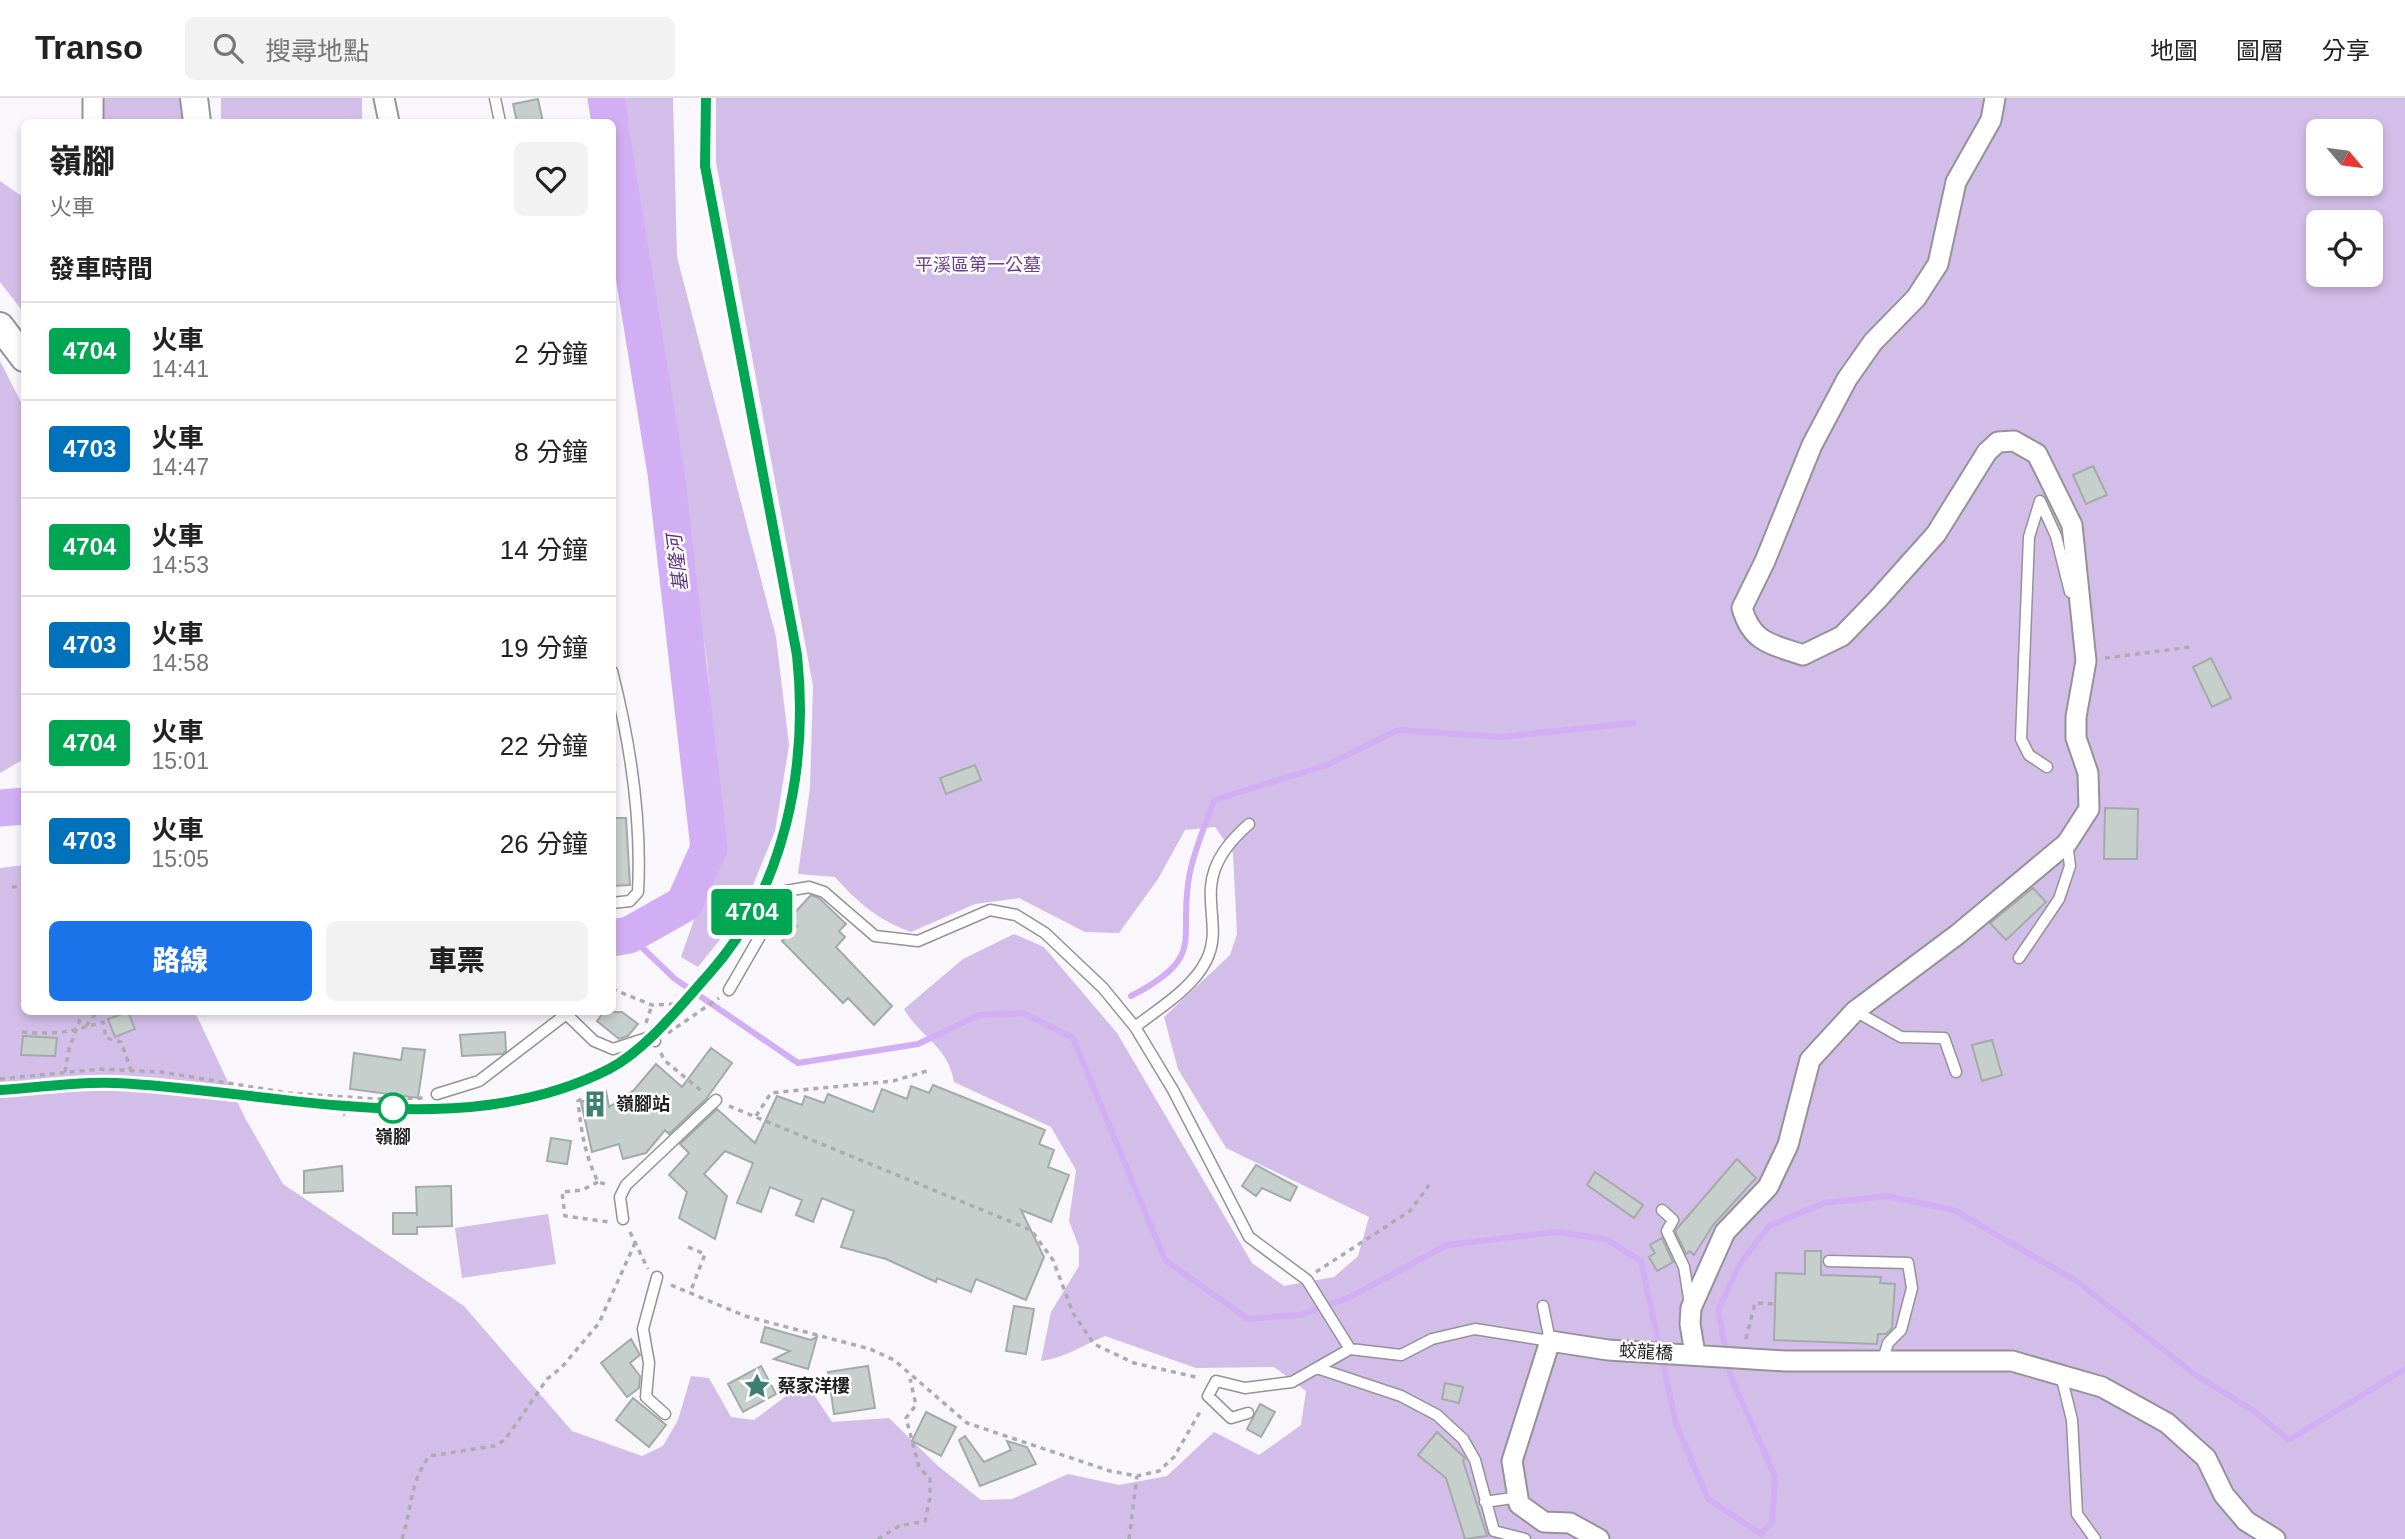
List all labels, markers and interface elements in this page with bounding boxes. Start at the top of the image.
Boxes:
search box [185,17,675,80]
text: Transo [35,29,143,66]
icon: search [209,29,247,67]
text: 搜尋地點 [265,36,369,66]
text: 地圖 [2150,37,2198,64]
text: 圖層 [2236,37,2284,64]
text: 分享 [2322,37,2370,64]
north arrow [2306,119,2384,196]
map controls [2306,119,2383,287]
button: heart [514,142,588,216]
text: 嶺腳 [49,143,115,180]
text: 火車 [49,194,95,220]
button: locate [2306,210,2383,287]
text: 發車時間 [49,254,153,284]
park label: 平溪區第一公墓 [915,255,1041,275]
text: 火車 [151,325,203,355]
text: 4704 [63,337,116,364]
text: 2 分鐘 [514,339,588,369]
text: 14:41 [151,356,209,382]
text: 火車 [151,423,203,453]
text: 4703 [63,435,116,462]
text: 8 分鐘 [514,437,588,467]
text: 14:47 [151,454,209,480]
text: 火車 [151,521,203,551]
water label: 基隆河 [663,529,691,593]
text: 4704 [63,533,116,560]
text: 14 分鐘 [500,535,588,565]
text: 14:53 [151,552,209,578]
text: 火車 [151,619,203,649]
text: 4703 [63,631,116,658]
text: 19 分鐘 [500,633,588,663]
text: 14:58 [151,650,209,676]
text: 火車 [151,717,203,747]
text: 4704 [63,729,116,756]
text: 22 分鐘 [500,731,588,761]
text: 15:01 [151,748,209,774]
text: 火車 [151,815,203,845]
text: 4703 [63,827,116,854]
text: 26 分鐘 [500,829,588,859]
text: 15:05 [151,846,209,872]
line badge: 4704 [703,889,801,935]
text: 4704 [725,898,779,925]
button: 路線 [49,921,312,1001]
button: 車票 [326,921,588,1001]
building icon: 嶺腳站 [580,1089,610,1119]
marker: 嶺腳 [378,1093,408,1123]
place label: 嶺腳站 [616,1094,670,1114]
place label: 嶺腳 [375,1127,411,1147]
street label: 蛟龍橋 [1619,1341,1673,1363]
place icon: 蔡家洋樓 [742,1371,772,1401]
place label: 蔡家洋樓 [778,1376,850,1396]

